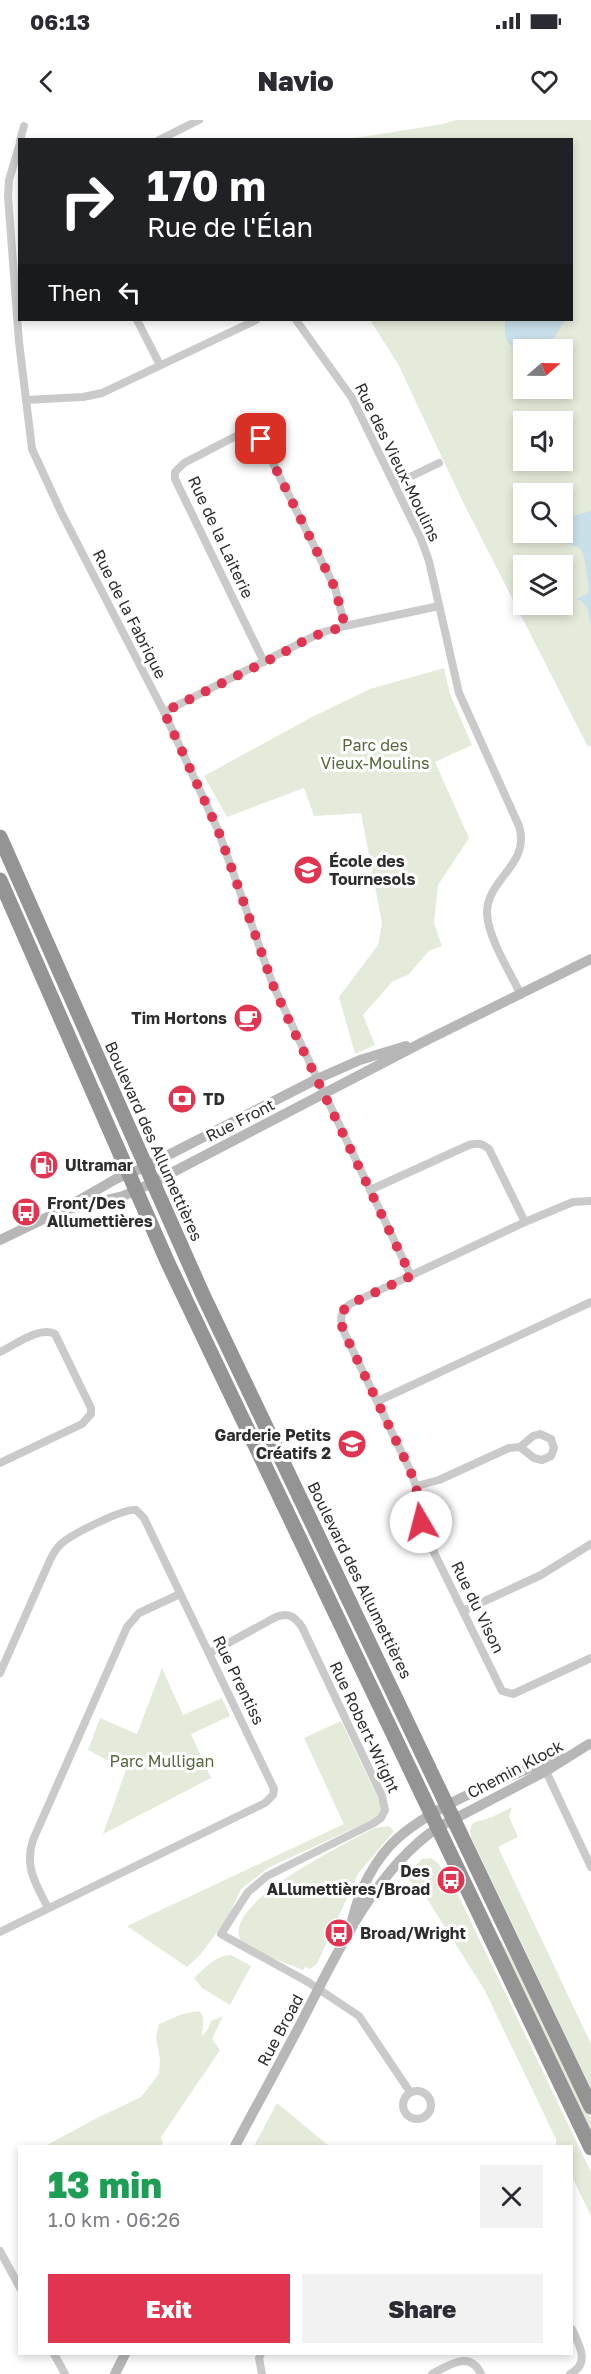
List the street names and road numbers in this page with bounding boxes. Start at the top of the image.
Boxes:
street label: Rue des Vieux-Moulins [351,379,445,545]
street label: Rue de la Laiterie [184,473,258,601]
street label: Rue de la Fabrique [89,546,171,682]
street label: Boulevard des Allumettières [101,1038,207,1244]
street label: Rue Front [202,1094,278,1146]
street label: Boulevard des Allumettières [303,1478,417,1682]
street label: Rue du Vison [447,1558,509,1656]
street label: Rue Prentiss [209,1632,269,1728]
street label: Rue Robert-Wright [326,1658,404,1796]
street label: Chemin Klock [464,1735,566,1803]
street label: Rue Broad [253,1991,307,2069]

